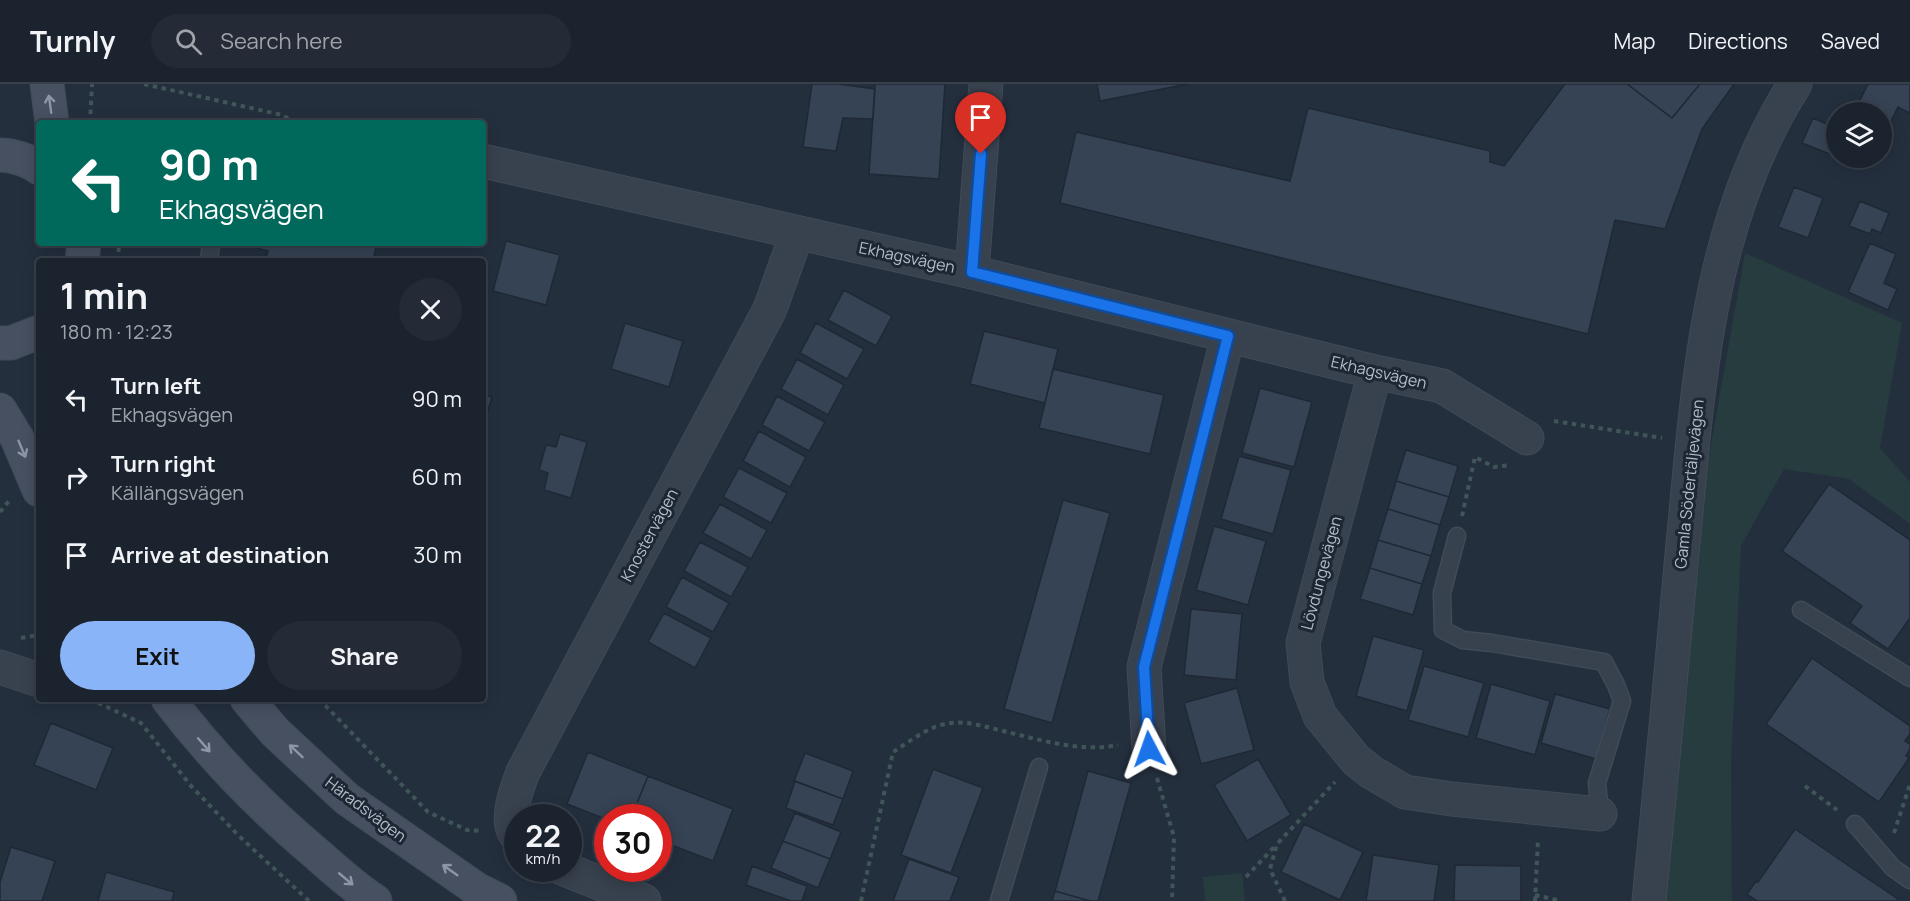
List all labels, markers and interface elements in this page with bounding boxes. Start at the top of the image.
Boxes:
search box [151,14,571,68]
text: Turnly [30,22,115,60]
icon: search [172,25,205,58]
text: Search here [220,26,343,56]
text: Map [1614,27,1655,55]
text: Directions [1688,27,1788,55]
text: Saved [1821,27,1880,55]
pin [955,92,1006,154]
one-way arrow [44,94,55,114]
icon: arrive [964,101,997,134]
map controls [1826,102,1892,168]
button: layers [1826,102,1892,168]
text: 90 m [159,135,259,193]
icon: left [60,144,138,222]
text: Ekhagsvägen [159,190,324,227]
street label: Ekhagsvägen [857,236,957,278]
text: 1 min [60,271,148,320]
button: close [399,278,462,341]
text: 180 m · 12:23 [60,318,173,345]
street label: Ekhagsvägen [1329,350,1429,394]
text: Turn left [111,371,201,401]
icon: left [60,383,93,416]
text: 90 m [412,384,462,414]
street label: Gamla Södertäljevägen [1669,398,1709,570]
text: Ekhagsvägen [111,401,233,428]
one-way arrow [17,439,28,458]
text: Turn right [111,449,216,479]
icon: right [60,461,93,494]
text: 60 m [412,462,462,492]
text: Källängsvägen [111,479,244,506]
street label: Knostervägen [615,485,683,585]
street label: Lövdungevägen [1295,514,1347,632]
icon: arrive [60,539,93,572]
text: Arrive at destination [111,540,329,570]
text: 30 m [413,540,462,570]
button: Exit [60,621,255,690]
button: Share [267,621,462,690]
position arrow [1117,717,1181,781]
one-way arrow [197,737,211,752]
one-way arrow [289,744,304,758]
street label: Häradsvägen [321,771,411,847]
speed limit sign: 30 [594,804,672,882]
text: 22 [525,815,561,856]
text: km/h [526,848,560,869]
one-way arrow [442,864,459,876]
one-way arrow [338,872,354,885]

